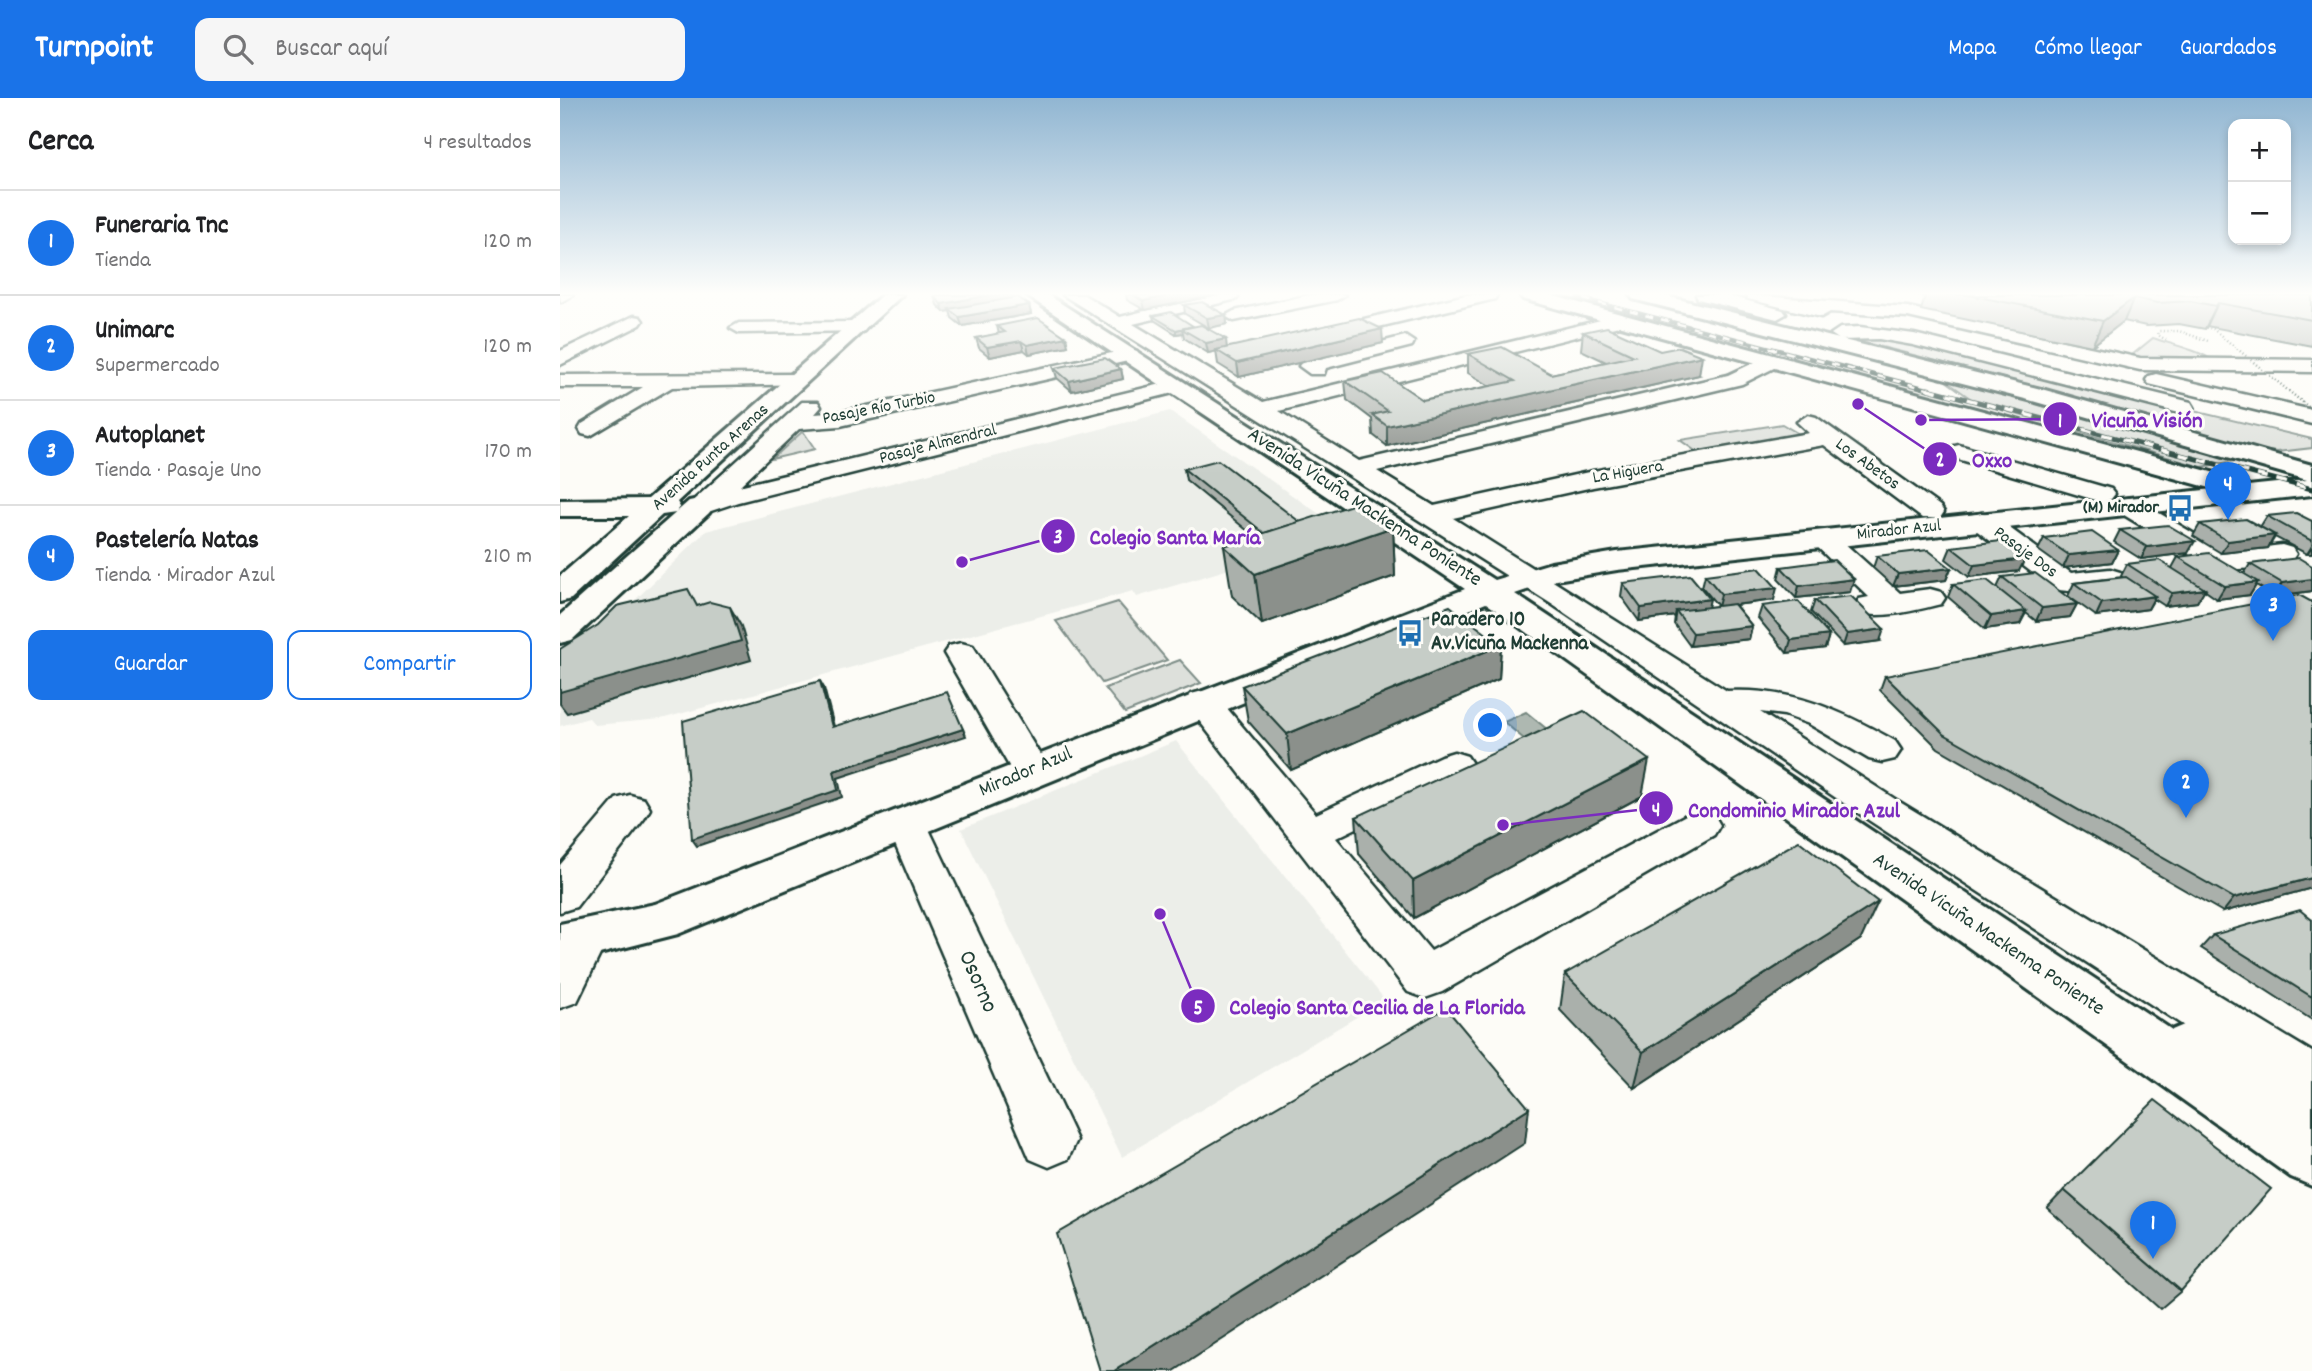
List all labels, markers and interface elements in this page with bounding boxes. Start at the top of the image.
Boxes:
search box [195,18,685,81]
text: Turnpoint [35,26,153,73]
icon: search [219,30,257,68]
text: Buscar aquí [275,31,388,68]
text: Mapa [1948,32,1996,66]
text: Cómo llegar [2034,32,2142,66]
text: Guardados [2180,32,2277,66]
map controls [2228,119,2291,245]
button: + [2228,119,2291,182]
text: Cerca [28,122,93,165]
text: 4 resultados [423,127,532,160]
button: − [2228,182,2291,245]
text: Funeraria Tnc [95,208,229,245]
text: 1 [48,226,54,259]
text: 120 m [483,226,532,259]
text: Tienda [95,245,151,278]
text: Unimarc [95,313,174,350]
text: 2 [46,331,56,364]
text: 120 m [483,331,532,364]
text: Supermercado [95,350,220,383]
street label: Pasaje Río Turbio [820,386,938,432]
callout: Vicuña Visión [2043,397,2217,441]
street label: Avenida Punta Arenas [647,398,775,518]
text: Vicuña Visión [2091,406,2203,439]
text: 1 [2058,408,2062,438]
text: Autoplanet [95,418,205,455]
street label: Pasaje Almendral [877,418,1000,472]
street label: Avenida Vicuña Mackenna Poniente [1241,421,1487,595]
street label: Los Abetos [1829,433,1905,497]
text: 3 [46,436,56,469]
text: 170 m [485,436,532,469]
callout: Oxxo [1923,437,2026,481]
text: Oxxo [1972,446,2012,479]
text: 2 [1935,447,1945,477]
street label: La Higuera [1591,454,1666,491]
text: Tienda · Pasaje Uno [95,455,262,488]
pin: 4 [2205,462,2251,520]
bus stop icon: (M) Mirador [2165,493,2195,523]
place label: (M) Mirador [2083,496,2159,521]
callout: Colegio Santa María [1040,514,1274,558]
street label: Mirador Azul [1855,514,1943,548]
street label: Pasaje Dos [1988,521,2062,585]
text: Pastelería Natas [95,523,259,560]
text: Colegio Santa María [1090,523,1262,556]
text: 3 [1053,524,1063,554]
text: 4 [46,541,56,574]
text: 210 m [483,541,532,574]
text: Tienda · Mirador Azul [95,560,275,593]
pin: 3 [2250,583,2296,641]
place label: Paradero 10 Av.Vicuña Mackenna [1431,606,1589,660]
bus stop icon: Paradero 10 Av.Vicuña Mackenna [1395,618,1425,648]
button: Guardar [28,630,273,700]
button: Compartir [287,630,532,700]
your location [1473,708,1507,742]
street label: Mirador Azul [975,740,1077,806]
pin: 2 [2163,760,2209,818]
callout: Condominio Mirador Azul [1639,786,1914,830]
text: Condominio Mirador Azul [1688,796,1901,829]
text: 4 [1652,797,1660,827]
street label: Avenida Vicuña Mackenna Poniente [1866,846,2110,1024]
street label: Osorno [948,945,1006,1019]
callout: Colegio Santa Cecilia de La Florida [1180,984,1539,1028]
text: Colegio Santa Cecilia de La Florida [1229,993,1526,1026]
text: 5 [1193,995,1203,1025]
pin: 1 [2130,1201,2176,1259]

